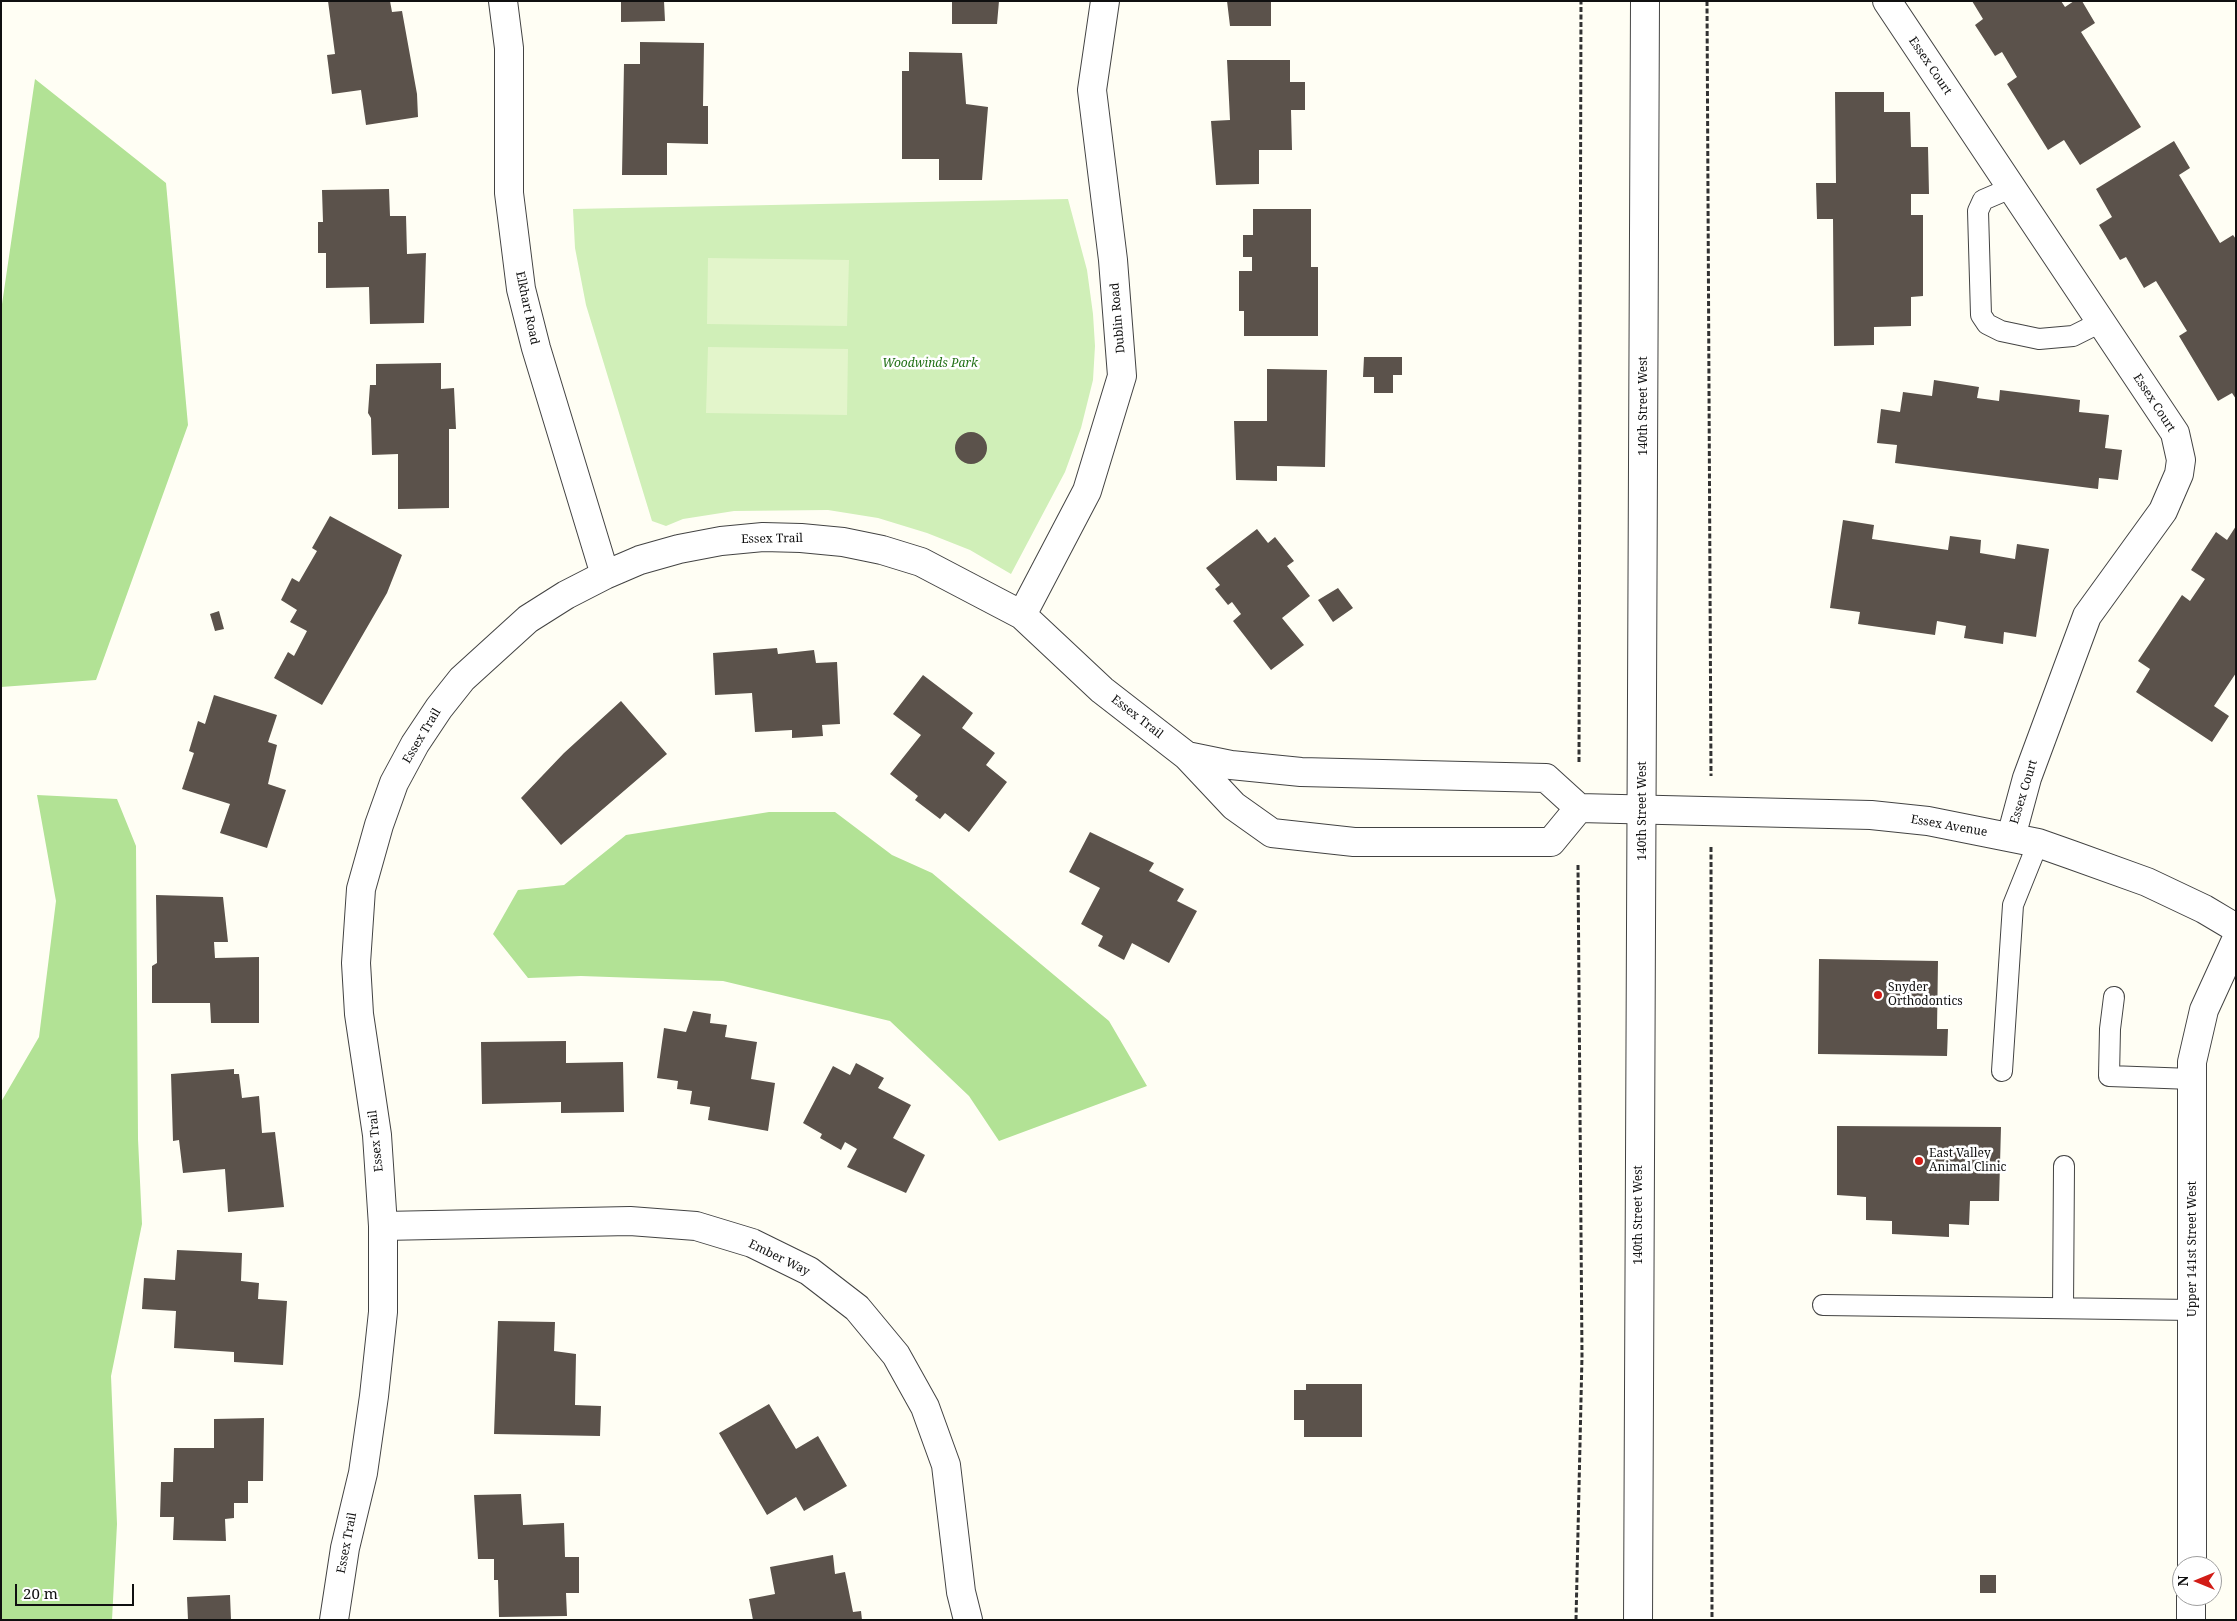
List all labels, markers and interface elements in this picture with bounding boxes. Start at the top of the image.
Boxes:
street label: Essex Court [1905,34,1955,98]
street label: Elkhart Road [512,270,542,346]
street label: Dublin Road [1108,282,1128,354]
street label: 140th Street West [1637,356,1651,456]
park label: Woodwinds Park [882,357,978,371]
street label: Essex Court [2130,371,2178,435]
street label: Essex Trail [741,531,803,547]
street label: Essex Trail [1108,692,1166,742]
street label: Essex Trail [400,706,444,766]
street label: Essex Court [2007,758,2041,826]
street label: 140th Street West [1636,761,1650,861]
street label: Essex Avenue [1910,812,1988,840]
place label: Snyder Orthodontics [1888,981,1963,1009]
marker: Snyder Orthodontics [1872,989,1884,1001]
street label: Essex Trail [366,1109,386,1173]
place label: East Valley Animal Clinic [1929,1147,2006,1175]
marker: East Valley Animal Clinic [1913,1155,1925,1167]
street label: 140th Street West [1632,1165,1646,1265]
street label: Upper 141st Street West [2186,1181,2200,1317]
street label: Ember Way [746,1237,812,1279]
street label: Essex Trail [334,1511,360,1575]
north arrow [2172,1556,2222,1606]
scale bar [18,1574,136,1606]
text: N [2173,1575,2192,1587]
text: 20 m [23,1583,58,1603]

